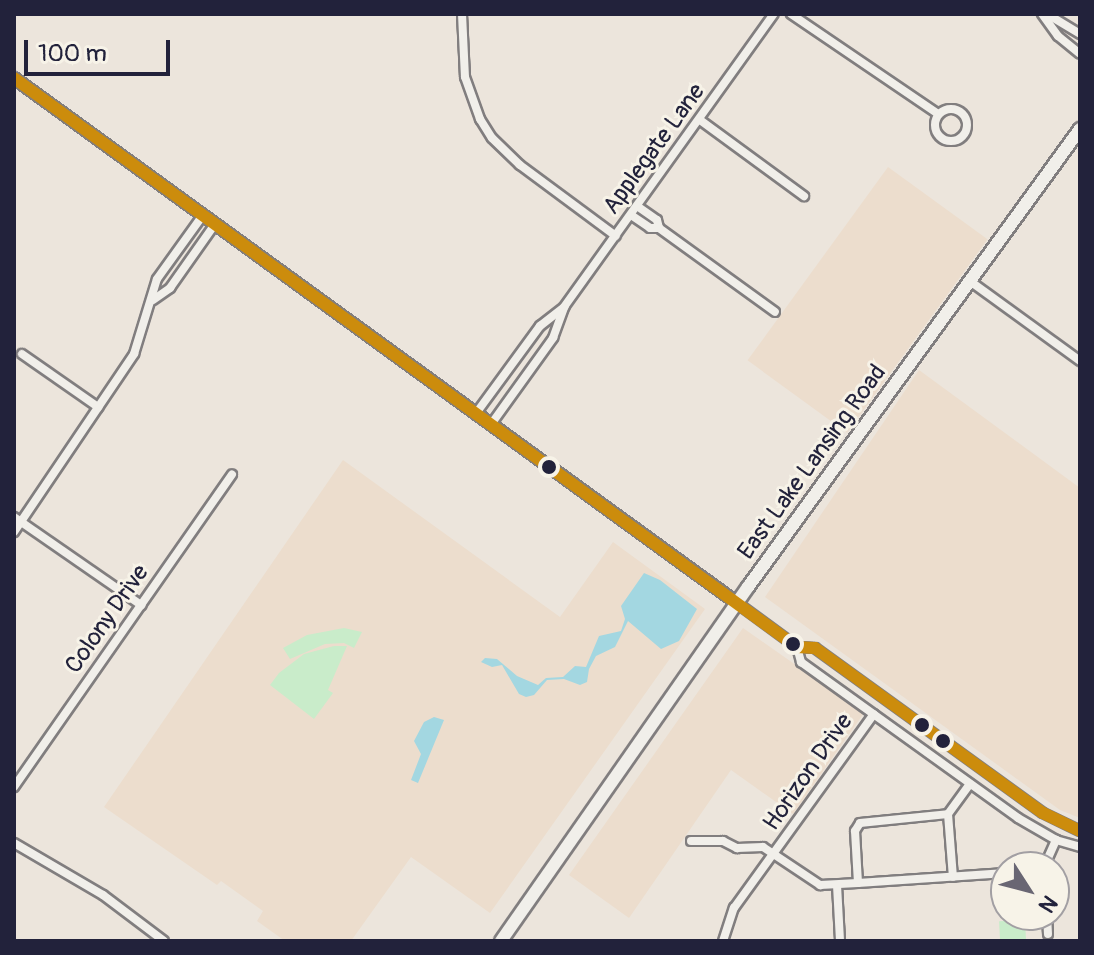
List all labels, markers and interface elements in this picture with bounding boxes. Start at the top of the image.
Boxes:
scale bar [28,24,174,74]
text: 100 m [38,39,107,68]
street label: Applegate Lane [597,78,711,220]
street label: East Lake Lansing Road [732,359,892,565]
unlabelled marker [541,459,557,475]
street label: Colony Drive [59,559,155,679]
unlabelled marker [785,636,801,652]
street label: Horizon Drive [757,708,859,836]
unlabelled marker [914,717,930,733]
unlabelled marker [935,733,951,749]
north arrow [990,851,1070,931]
text: N [1032,890,1063,918]

